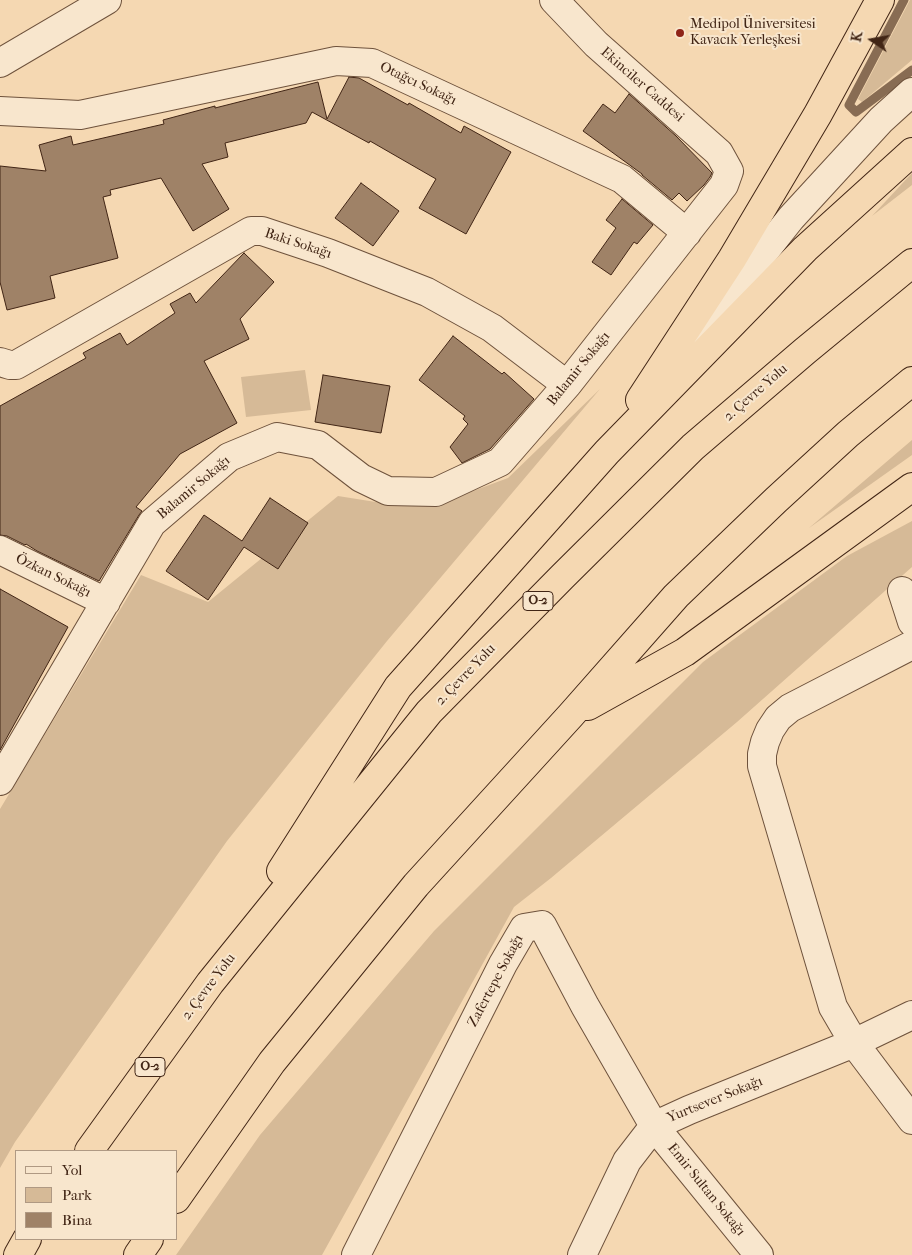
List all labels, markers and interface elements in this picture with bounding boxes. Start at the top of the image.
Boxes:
north arrow [847,15,897,65]
place label: Medipol Üniversitesi Kavacık Yerleşkesi [690,17,816,49]
marker: Medipol Üniversitesi Kavacık Yerleşkesi [674,27,686,39]
text: K [847,30,866,44]
street label: Ekinciler Caddesi [597,44,687,126]
street label: Otağcı Sokağı [377,59,459,109]
street label: Baki Sokağı [262,225,334,263]
street label: Balamir Sokağı [544,329,614,409]
street label: 2. Çevre Yolu [721,361,791,425]
street label: Balamir Sokağı [154,453,234,523]
street label: Özkan Sokağı [13,551,93,601]
road number: O-2 [523,592,553,610]
street label: 2. Çevre Yolu [433,641,499,709]
street label: Zafertepe Sokağı [465,932,527,1030]
street label: 2. Çevre Yolu [179,950,239,1024]
road number: O-2 [135,1058,165,1076]
street label: Yurtsever Sokağı [665,1073,765,1127]
street label: Emir Sultan Sokağı [664,1140,748,1240]
legend [15,1150,178,1240]
text: Yol [62,1161,82,1179]
text: Park [62,1186,92,1204]
text: Bina [62,1211,92,1229]

